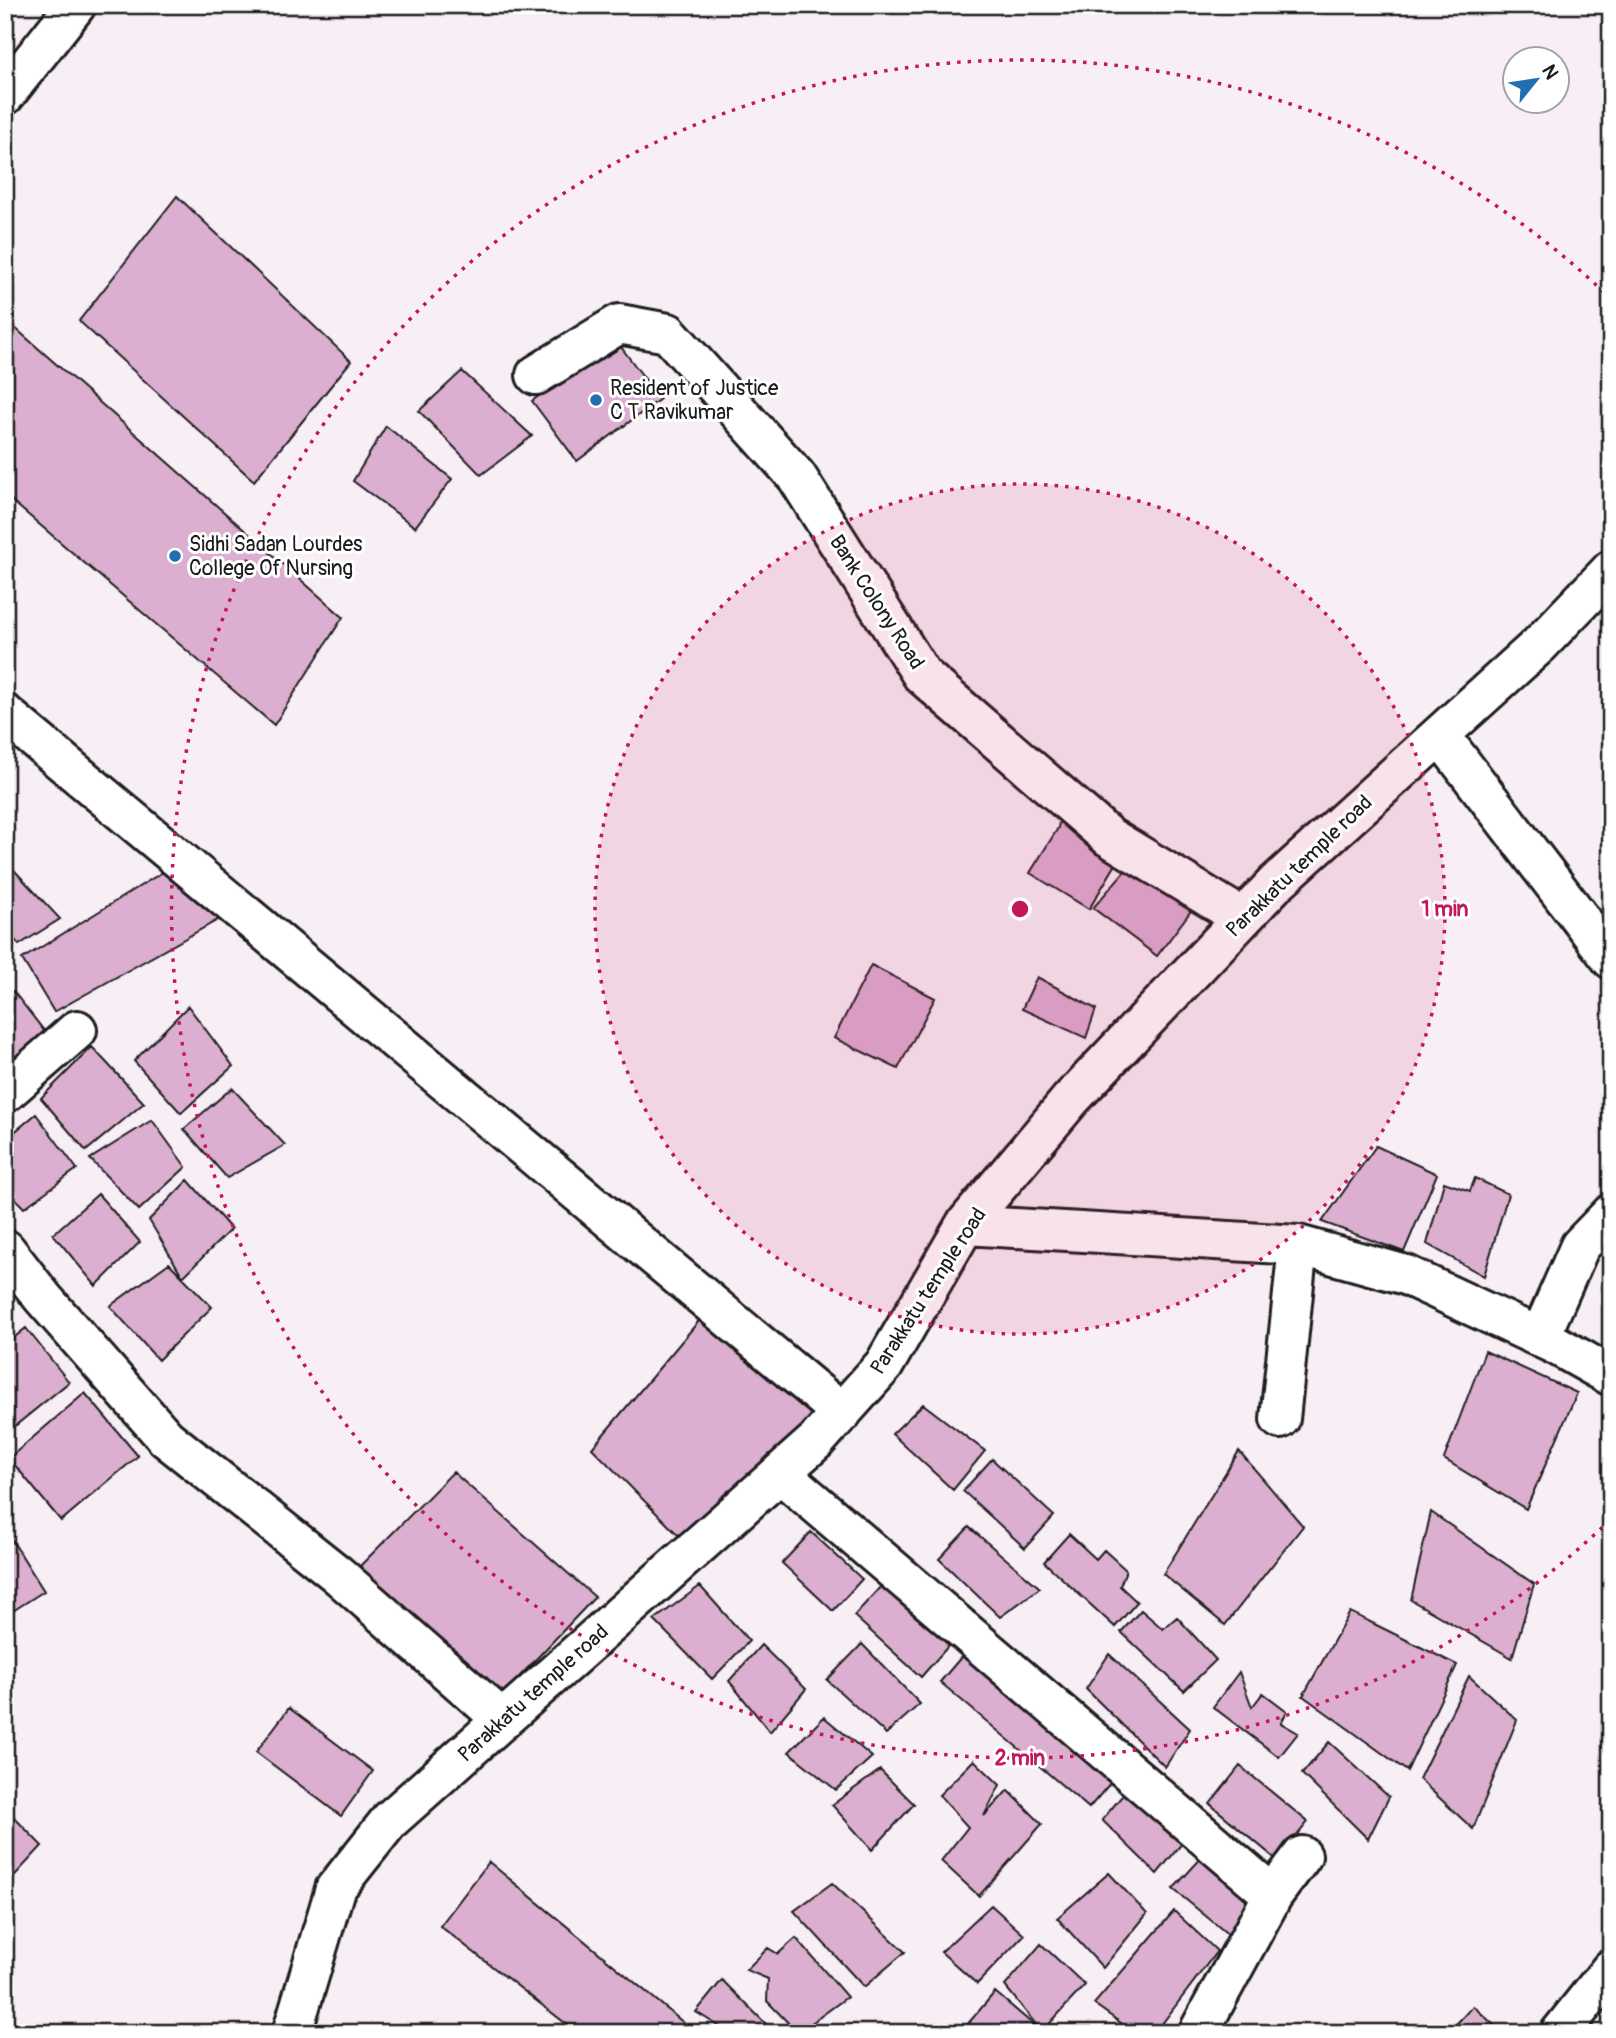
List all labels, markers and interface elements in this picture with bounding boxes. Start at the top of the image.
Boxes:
north arrow [1500,46,1570,116]
text: N [1536,60,1564,84]
place label: Resident of Justice C T Ravikumar [610,375,779,426]
marker: Resident of Justice C T Ravikumar [588,392,604,408]
street label: Bank Colony Road [823,530,930,675]
place label: Sidhi Sadan Lourdes College Of Nursing [189,531,363,582]
marker: Sidhi Sadan Lourdes College Of Nursing [167,548,183,564]
street label: Parakkatu temple road [1220,789,1378,943]
text: 1 min [1422,896,1469,923]
centre of rings [1008,897,1032,921]
street label: Parakkatu temple road [864,1203,992,1380]
street label: Parakkatu temple road [452,1619,614,1768]
text: 2 min [995,1745,1045,1772]

